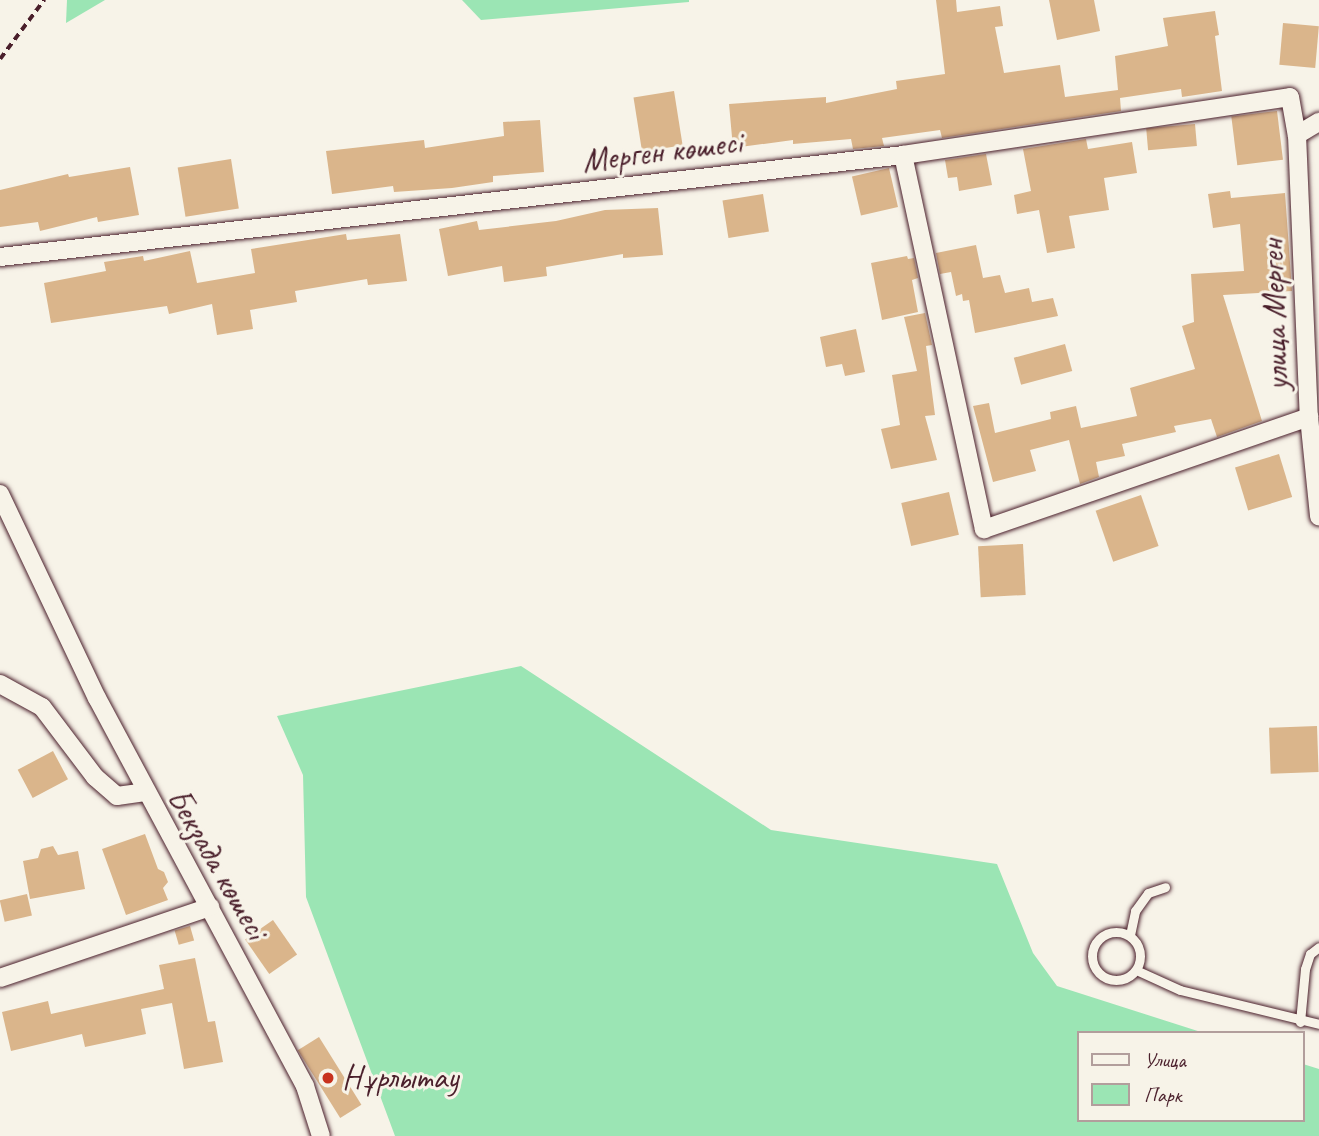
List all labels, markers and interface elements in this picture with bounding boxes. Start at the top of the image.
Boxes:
street label: Мерген көшесі [580,123,744,181]
street label: улица Мерген [1253,238,1297,392]
street label: Бекзада көшесі [158,782,276,946]
legend [1078,1031,1305,1122]
text: Улица [1144,1047,1186,1073]
place label: Нұрлытау [342,1058,458,1098]
marker: Нұрлытау [320,1070,336,1086]
text: Парк [1144,1082,1181,1108]

